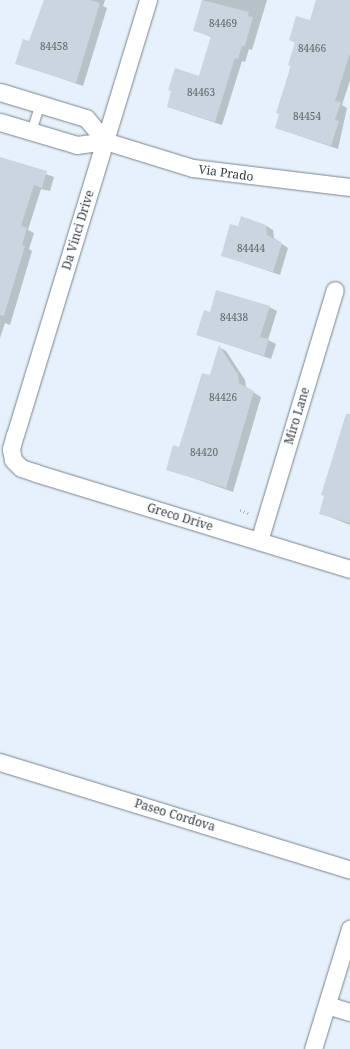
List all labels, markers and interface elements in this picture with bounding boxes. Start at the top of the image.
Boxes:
house number: 84469 [209,18,237,30]
house number: 84458 [40,41,68,53]
house number: 84466 [298,43,326,55]
house number: 84463 [187,87,215,99]
house number: 84454 [293,111,321,123]
street label: Via Prado [198,162,254,184]
street label: Da Vinci Drive [59,188,97,272]
house number: 84444 [237,243,265,255]
house number: 84438 [220,312,248,324]
street label: Miro Lane [281,386,313,446]
house number: 84426 [209,392,237,404]
house number: 84420 [190,447,218,459]
street label: Greco Drive [145,500,215,534]
street label: Paseo Cordova [133,796,217,834]

